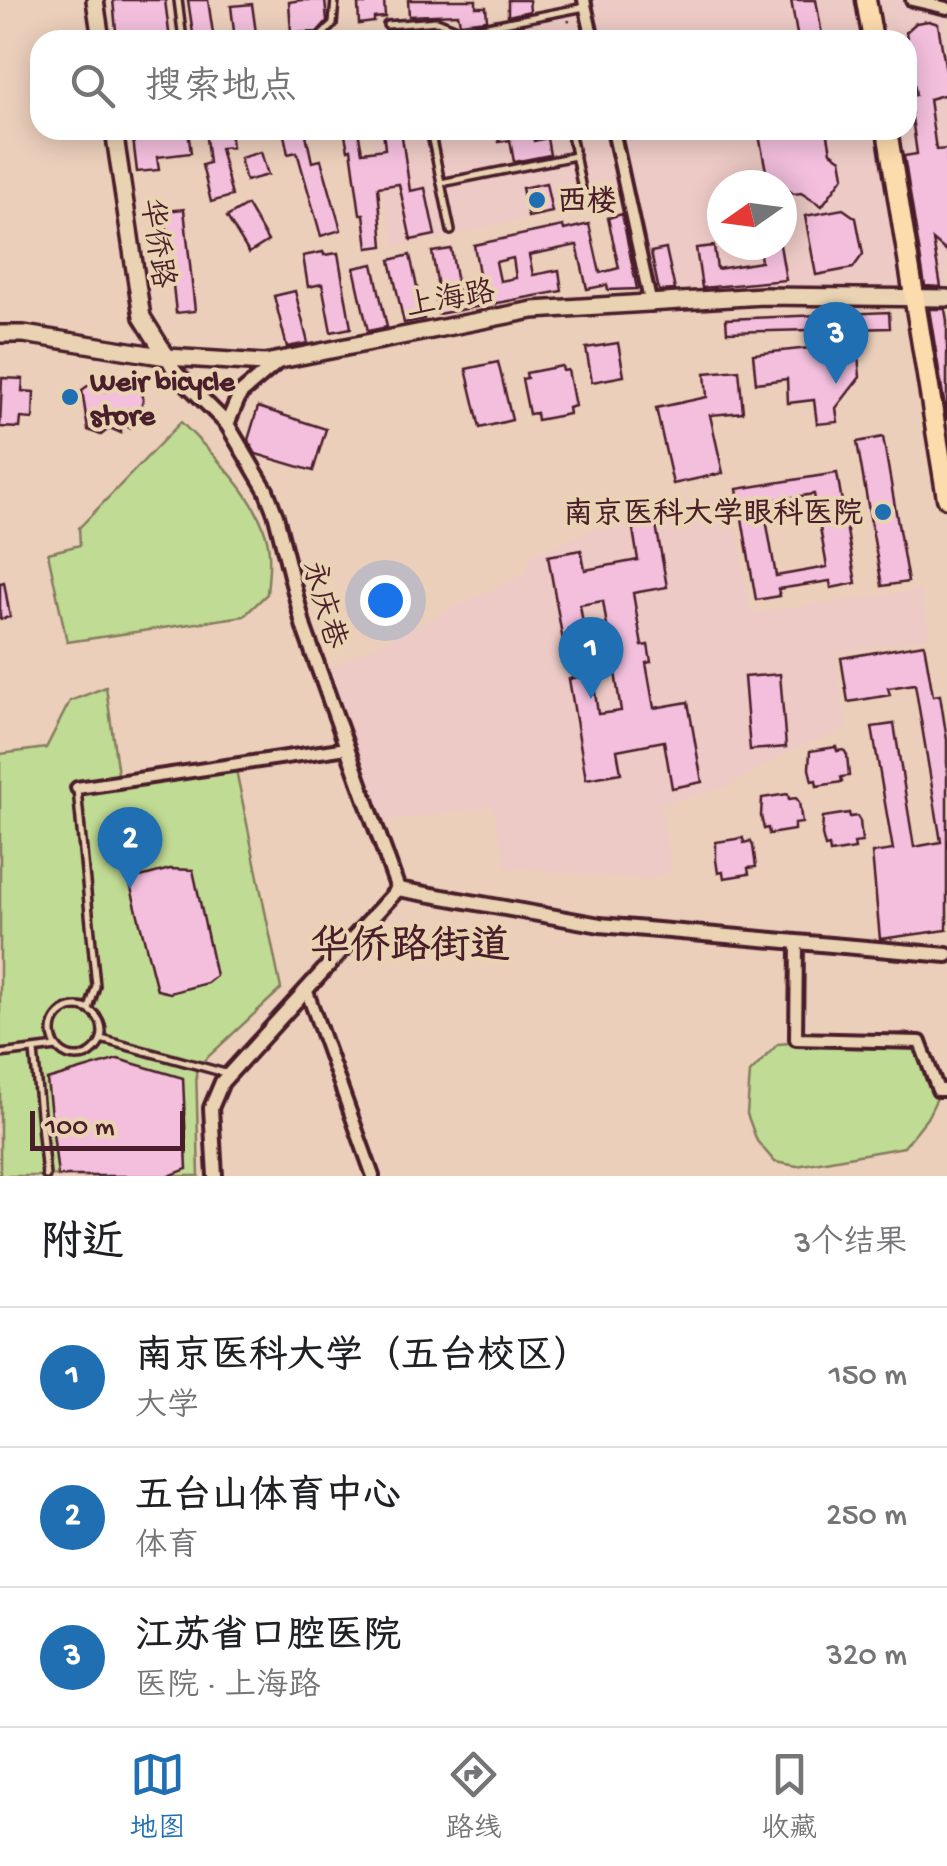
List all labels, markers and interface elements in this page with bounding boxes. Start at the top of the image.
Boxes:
search box [30,30,917,140]
icon: search [65,58,120,113]
text: 搜索地点 [145,68,297,112]
north arrow [707,170,797,260]
place label: 西楼 [557,185,617,222]
marker: 西楼 [526,189,548,211]
street label: 华侨路 [131,196,180,291]
street label: 上海路 [403,274,498,326]
pin: 3 [804,302,868,384]
place label: Weir bicycle store [89,367,236,436]
marker: Weir bicycle store [59,386,81,408]
place label: 南京医科大学眼科医院 [563,497,863,534]
marker: 南京医科大学眼科医院 [872,501,894,523]
street label: 永庆巷 [292,557,353,653]
your location [360,575,411,626]
pin: 1 [558,616,624,699]
pin: 2 [98,806,162,889]
district label: 华侨路街道 [310,923,510,973]
scale bar [30,1106,185,1150]
text: 100 m [45,1112,115,1145]
text: 附近 [40,1222,124,1271]
text: 3个结果 [794,1226,907,1264]
text: 南京医科大学（五台校区） [135,1337,591,1381]
text: 1 [66,1358,79,1396]
text: 150 m [829,1358,907,1396]
text: 大学 [135,1389,199,1427]
text: 五台山体育中心 [135,1477,401,1521]
text: 2 [65,1498,80,1536]
text: 250 m [826,1498,907,1536]
text: 体育 [135,1529,199,1567]
text: 江苏省口腔医院 [135,1617,401,1661]
text: 3 [64,1638,81,1676]
text: 320 m [826,1638,907,1676]
text: 医院 · 上海路 [135,1669,320,1707]
tab: 地图 [130,1747,186,1847]
tab: 路线 [445,1747,501,1847]
tab: 收藏 [761,1747,817,1847]

